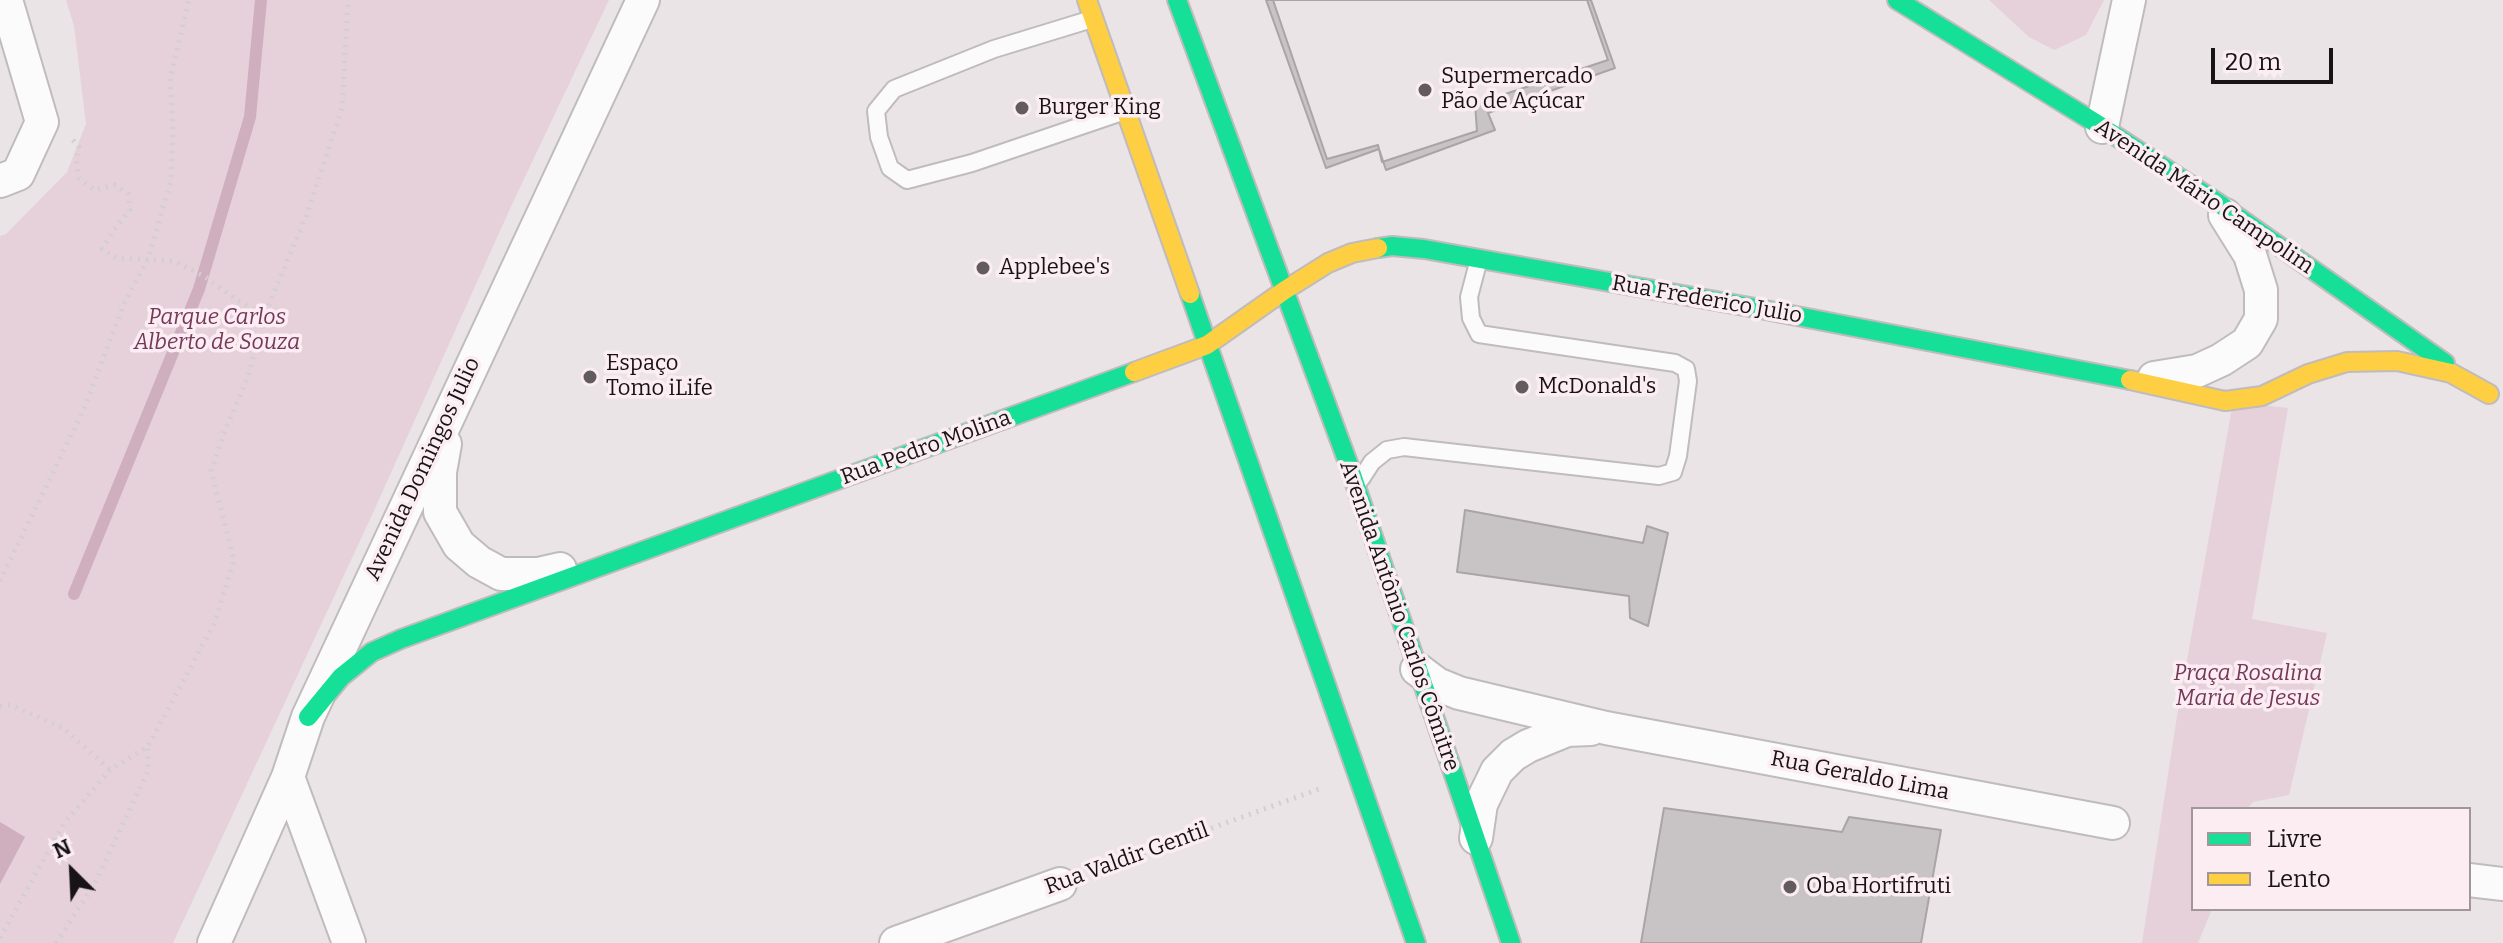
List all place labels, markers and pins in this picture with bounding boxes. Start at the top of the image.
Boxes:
place label: Supermercado Pão de Açúcar [1441,64,1593,116]
marker: Supermercado Pão de Açúcar [1416,81,1434,99]
place label: Burger King [1038,95,1161,121]
marker: Burger King [1013,99,1031,117]
place label: Applebee's [999,255,1110,281]
marker: Applebee's [974,259,992,277]
place label: Espaço Tomo iLife [606,351,713,402]
marker: Espaço Tomo iLife [581,368,599,386]
place label: McDonald's [1538,374,1656,400]
marker: McDonald's [1513,378,1531,396]
place label: Oba Hortifruti [1806,874,1951,900]
marker: Oba Hortifruti [1781,878,1799,896]

